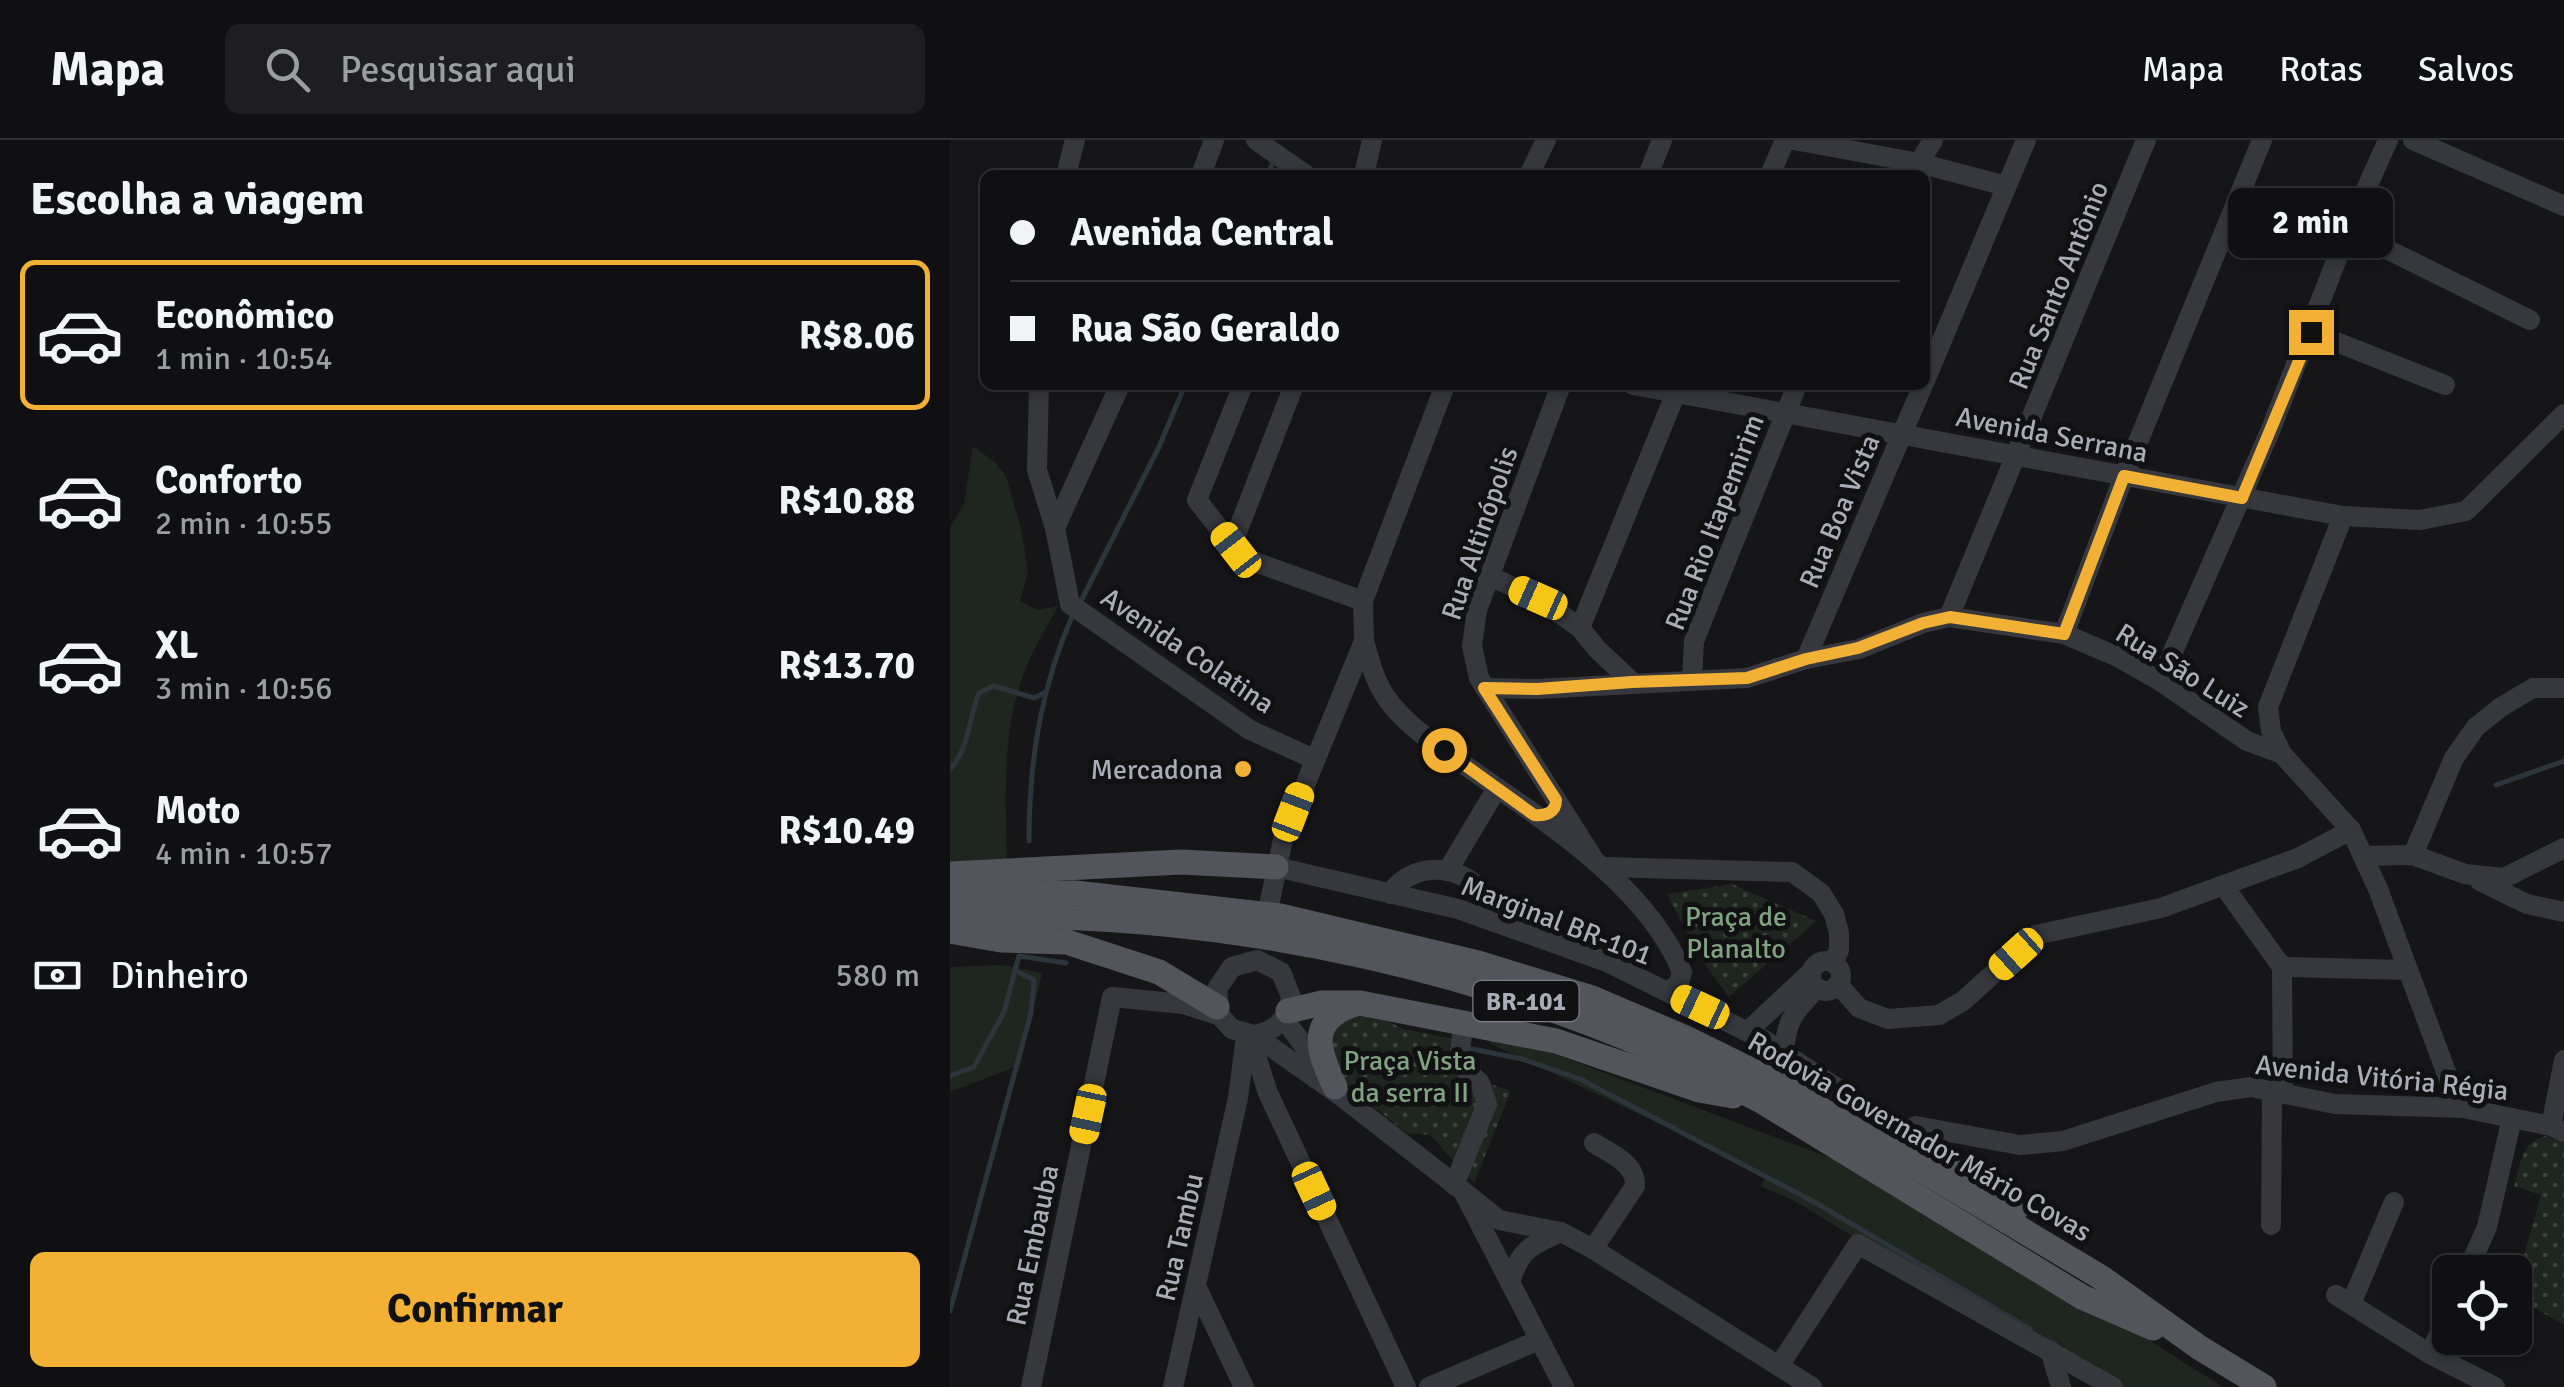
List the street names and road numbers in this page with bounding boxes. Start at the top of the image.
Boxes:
street label: Rua Santo Antônio [2002,177,2116,394]
street label: Avenida Serrana [1953,400,2151,470]
street label: Rua Rio Itapemirim [1658,410,1772,635]
street label: Rua Boa Vista [1792,429,1888,593]
street label: Rua Altinópolis [1434,442,1526,625]
street label: Avenida Colatina [1094,580,1281,721]
street label: Rua São Luiz [2109,616,2256,725]
street label: Marginal BR-101 [1456,869,1657,973]
road number: BR-101 [1474,981,1578,1021]
street label: Rodovia Governador Mário Covas [1742,1024,2097,1249]
street label: Avenida Vitória Régia [2254,1048,2510,1108]
street label: Rua Embauba [999,1162,1067,1329]
street label: Rua Tambu [1149,1170,1211,1304]

